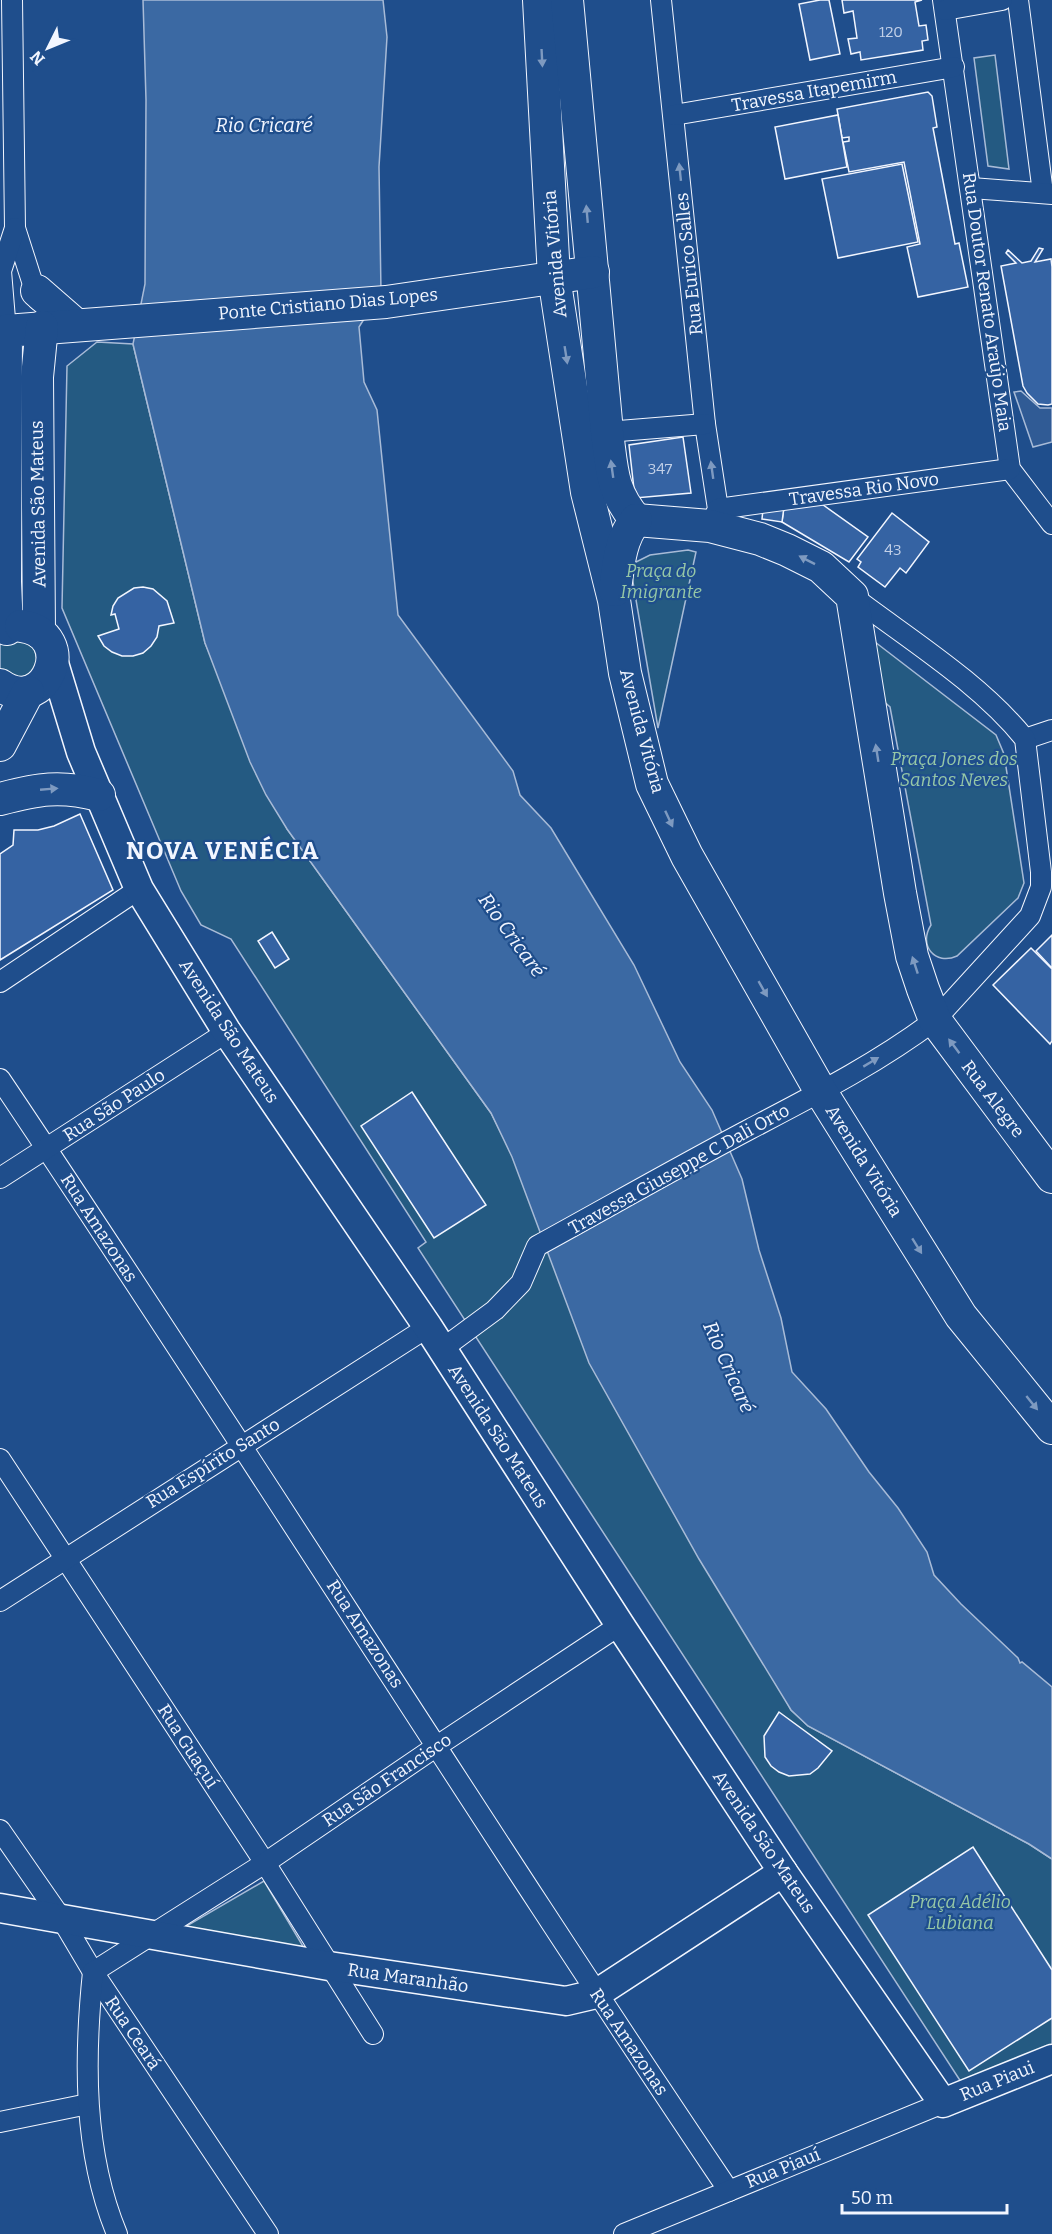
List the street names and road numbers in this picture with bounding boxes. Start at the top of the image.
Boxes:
street label: Travessa Itapemirm [730,66,898,116]
street label: Rua Doutor Renato Araújo Maia [958,171,1016,433]
street label: Avenida Vitória [538,189,572,319]
street label: Rua Eurico Salles [671,192,707,336]
street label: Ponte Cristiano Dias Lopes [217,283,439,325]
street label: Avenida São Mateus [26,420,50,588]
street label: Travessa Rio Novo [788,468,940,510]
street label: Avenida Vitória [615,666,669,796]
street label: Avenida São Mateus [174,955,284,1107]
street label: Rua Alegre [957,1056,1029,1142]
street label: Rua São Paulo [59,1064,169,1146]
street label: Travessa Giuseppe C Dali Orto [565,1099,793,1239]
street label: Avenida Vitória [821,1101,907,1221]
street label: Rua Amazonas [56,1170,142,1286]
street label: Avenida São Mateus [443,1360,553,1512]
street label: Rua Espírito Santo [142,1413,284,1513]
street label: Rua Amazonas [322,1576,408,1692]
street label: Rua Guaçuí [153,1700,224,1793]
street label: Rua São Francisco [318,1729,456,1831]
street label: Avenida São Mateus [708,1767,820,1917]
street label: Rua Maranhão [346,1959,470,1997]
street label: Rua Amazonas [585,1984,673,2100]
street label: Rua Ceará [100,1992,166,2074]
street label: Rua Piaui [957,2056,1037,2106]
street label: Rua Piauí [743,2143,824,2193]

